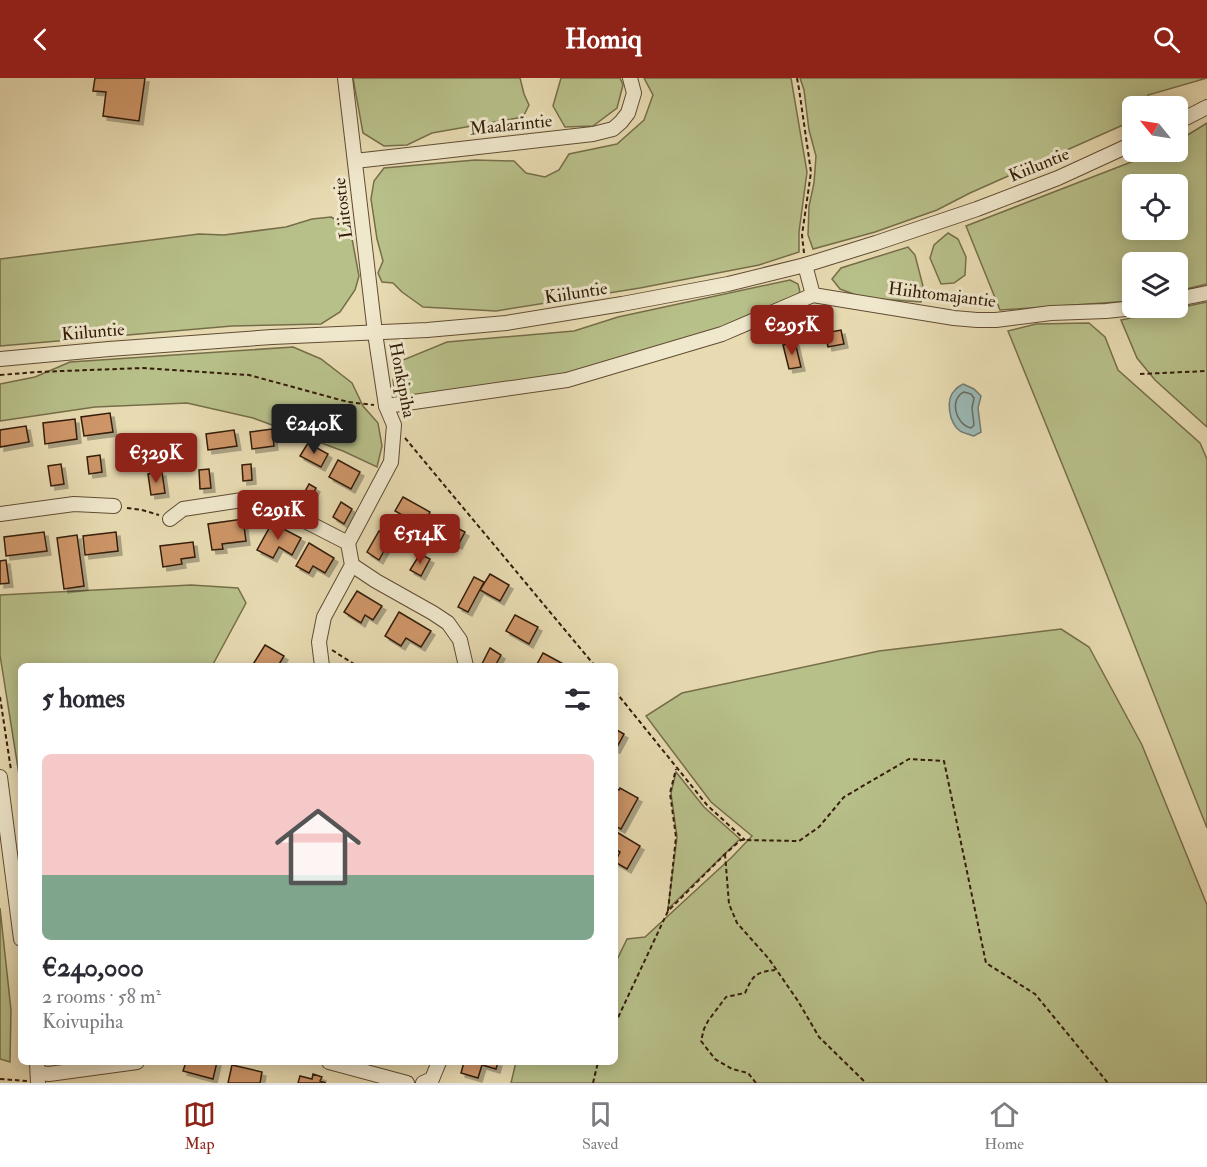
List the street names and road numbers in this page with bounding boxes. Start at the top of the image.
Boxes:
street label: Maalarintie [469,109,554,141]
street label: Kiiluntie [1005,142,1073,188]
street label: Liitostie [328,176,358,240]
street label: Kiiluntie [543,277,610,309]
street label: Hiihtomajantie [887,277,998,313]
street label: Kiiluntie [60,318,126,346]
street label: Honkipiha [383,340,421,420]

